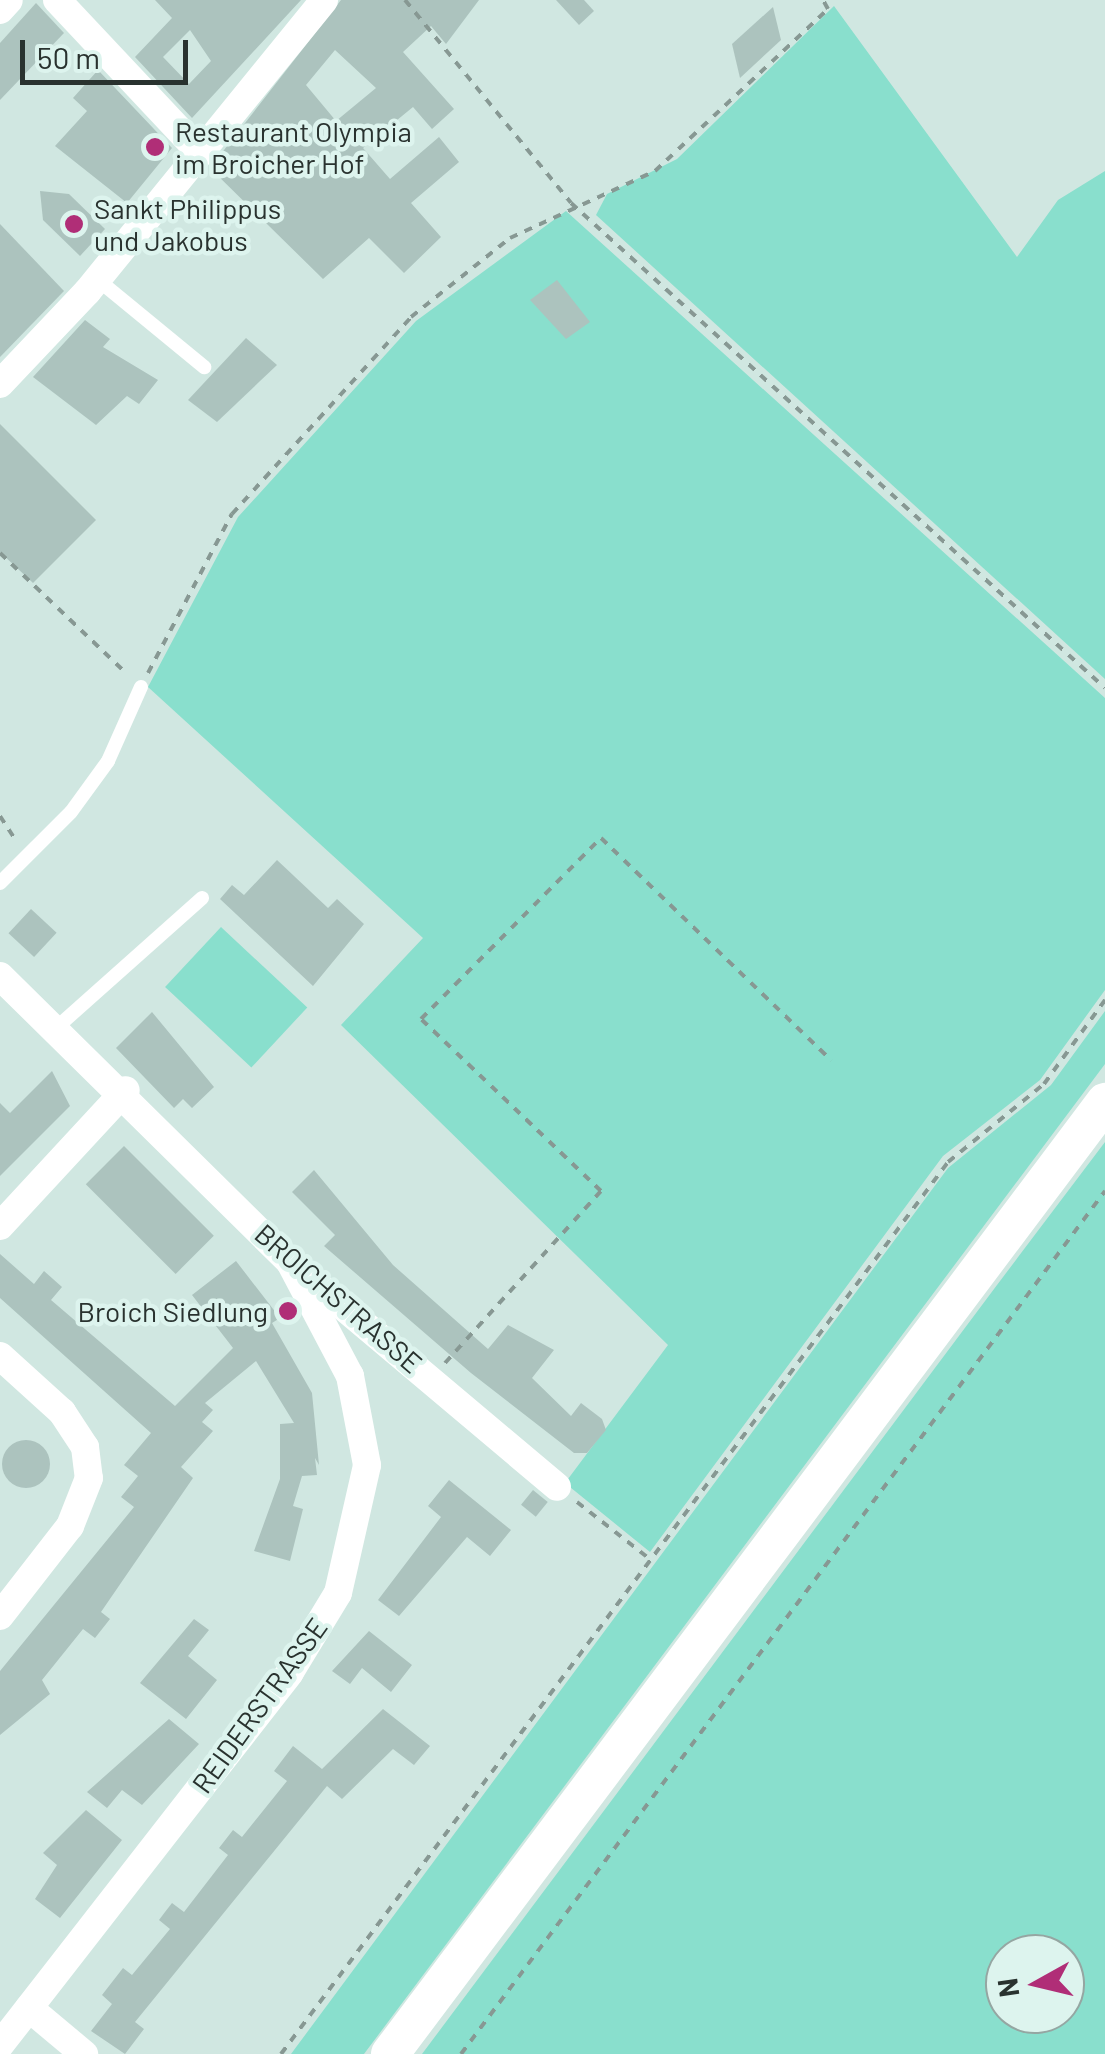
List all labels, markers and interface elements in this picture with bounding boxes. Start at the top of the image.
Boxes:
scale bar [25,20,192,82]
text: 50 m [37,39,100,75]
place label: Restaurant Olympia im Broicher Hof [175,114,412,180]
marker: Restaurant Olympia im Broicher Hof [144,136,166,158]
place label: Sankt Philippus und Jakobus [94,191,281,257]
marker: Sankt Philippus und Jakobus [63,213,85,235]
street label: BROICHSTRASSE [249,1216,429,1380]
place label: Broich Siedlung [78,1294,268,1328]
marker: Broich Siedlung [277,1300,299,1322]
street label: REIDERSTRASSE [184,1611,334,1799]
north arrow [985,1934,1085,2034]
text: N [989,1976,1025,1999]

